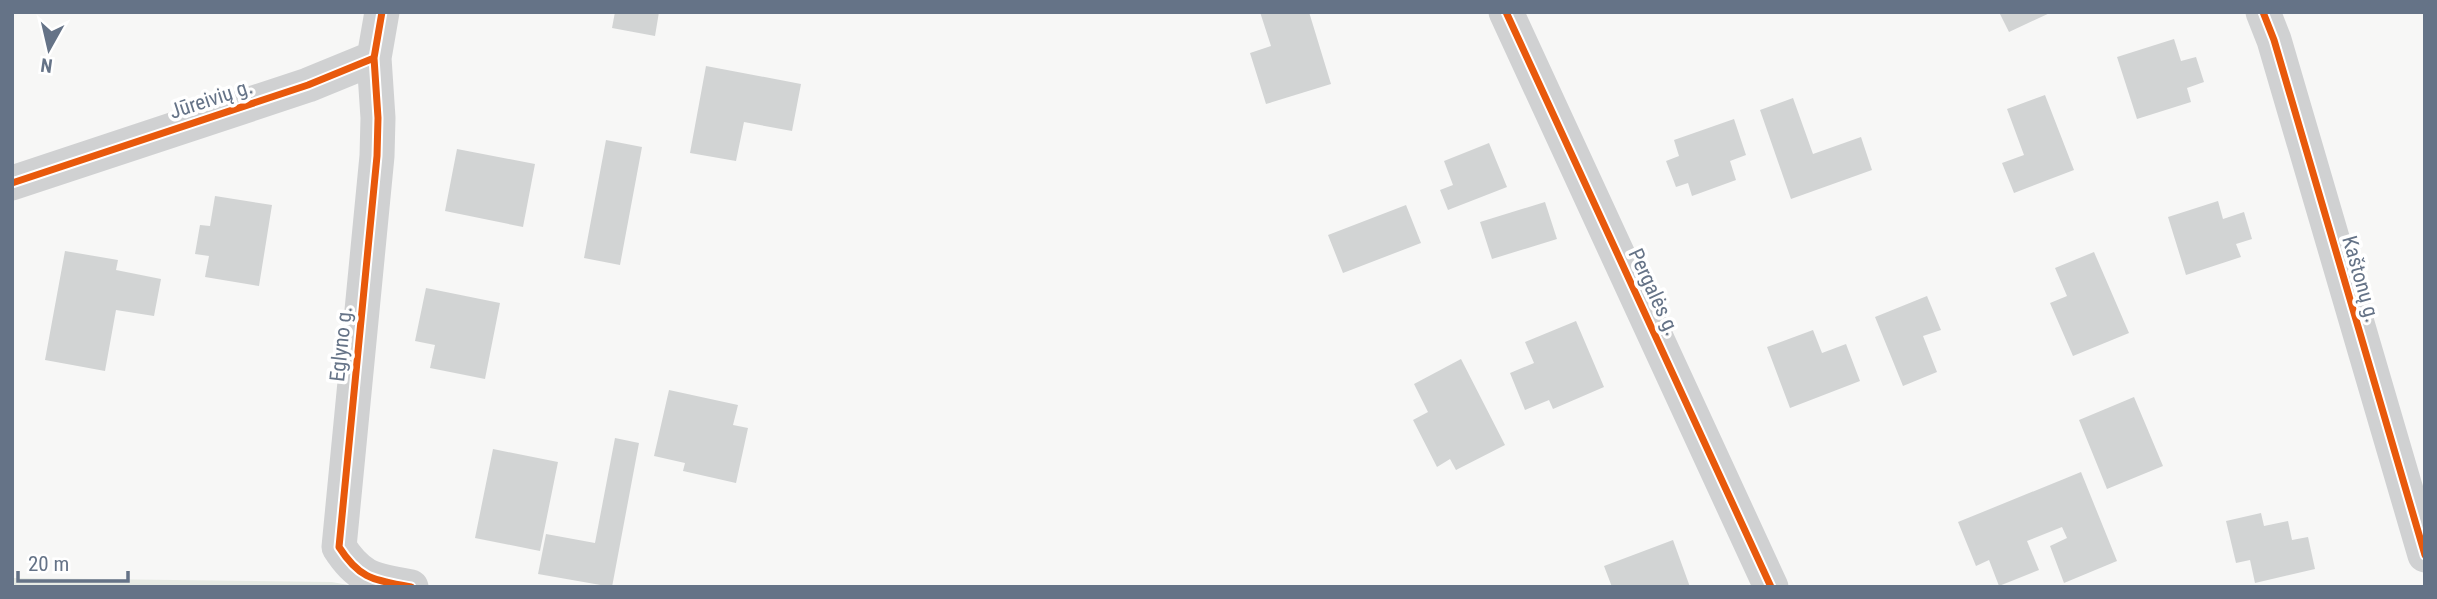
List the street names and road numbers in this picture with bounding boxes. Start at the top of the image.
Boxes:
street label: Jūreivių g. [166,74,256,124]
street label: Kaštonų g. [2337,233,2385,325]
street label: Pergalės g. [1623,245,1685,339]
street label: Eglyno g. [325,305,357,383]

